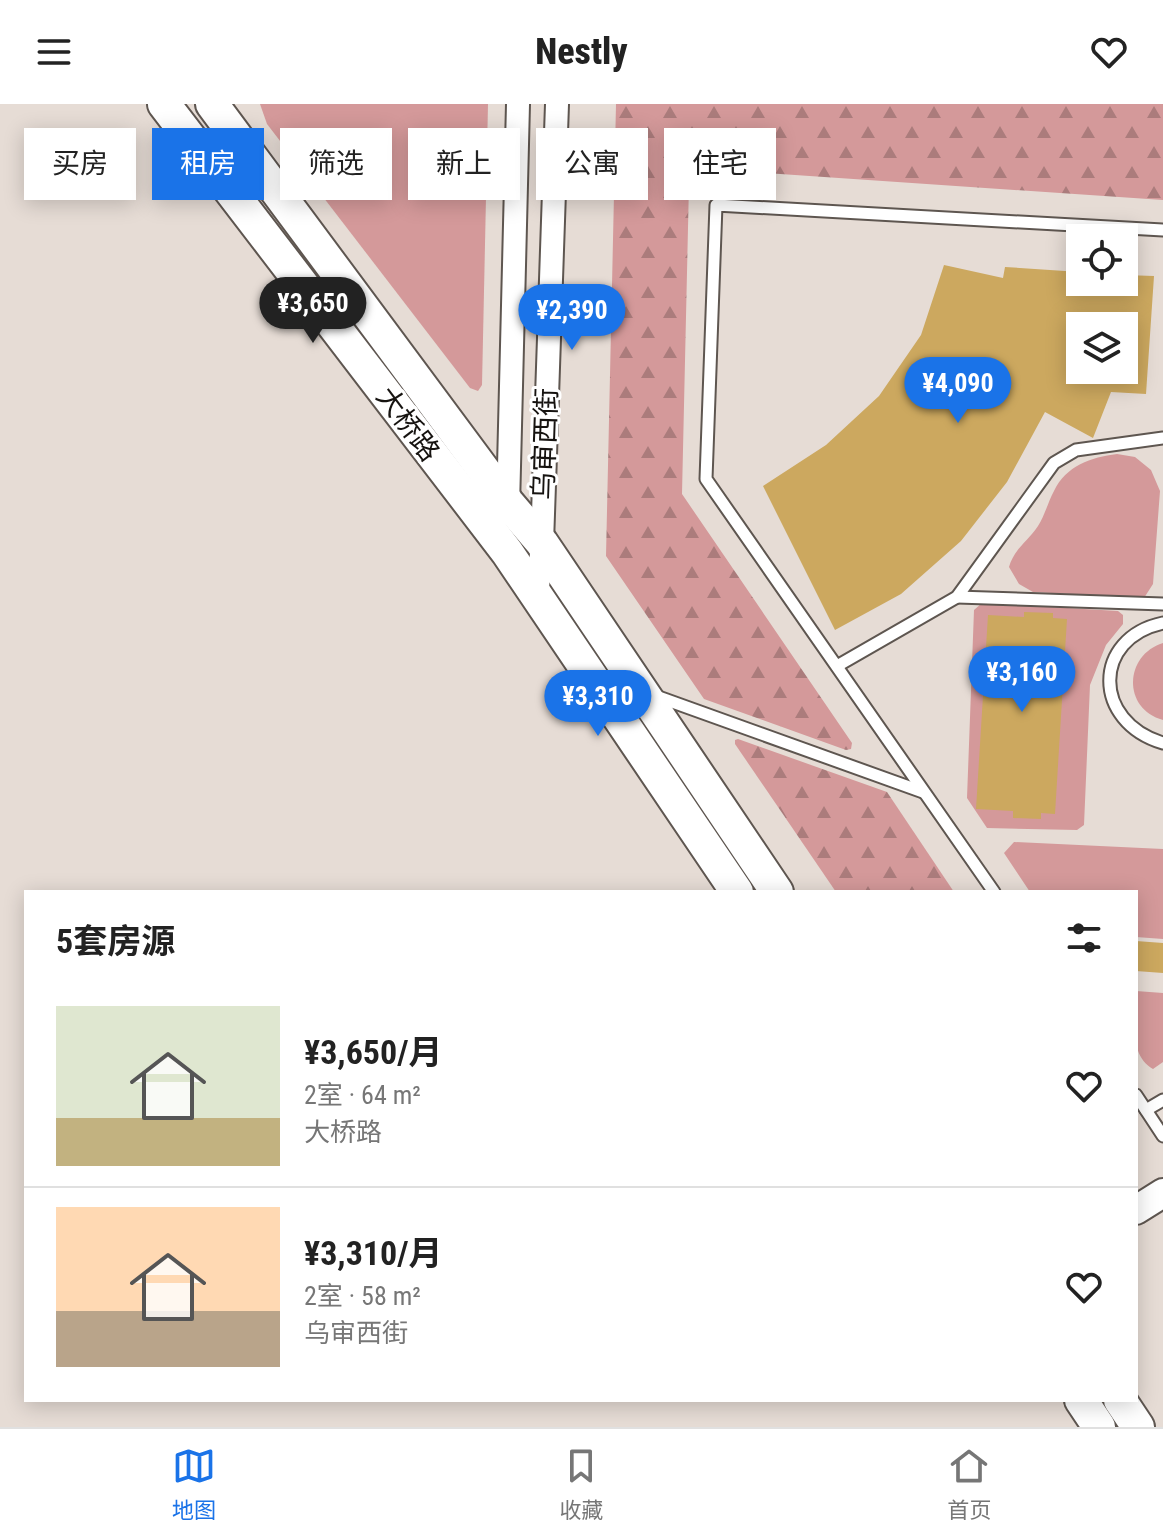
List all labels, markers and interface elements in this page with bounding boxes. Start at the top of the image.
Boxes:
icon: menu [32,30,76,74]
icon: heart [1087,30,1131,74]
text: Nestly [535,31,628,73]
chip: 买房 [24,128,136,200]
chip: 租房 [152,128,264,200]
chip: 筛选 [280,128,392,200]
chip: 新上 [408,128,520,200]
chip: 公寓 [536,128,648,200]
chip: 住宅 [664,128,776,200]
map controls [1066,224,1138,384]
button: locate [1066,224,1138,296]
pin: ¥3,650 [248,277,378,345]
pin: ¥2,390 [507,284,637,352]
text: ¥3,650 [277,288,349,318]
text: ¥2,390 [536,295,608,325]
button: layers [1066,312,1138,384]
pin: ¥4,090 [893,357,1023,425]
text: ¥4,090 [922,368,994,398]
street label: 大桥路 [370,381,446,467]
street label: 乌审西街 [527,387,563,501]
pin: ¥3,160 [957,646,1087,714]
text: ¥3,160 [986,657,1058,687]
pin: ¥3,310 [533,670,663,738]
text: ¥3,310 [562,681,634,711]
icon: filters [1062,916,1106,960]
text: 5套房源 [56,921,175,961]
text: ¥3,650/月 [304,1032,443,1072]
icon: home [120,1038,216,1134]
icon: heart [1062,1064,1106,1108]
text: 2室 · 64 m² [304,1080,421,1110]
text: 大桥路 [304,1117,382,1147]
text: ¥3,310/月 [304,1233,443,1273]
icon: home [120,1239,216,1335]
icon: heart [1062,1265,1106,1309]
text: 2室 · 58 m² [304,1281,421,1311]
text: 乌审西街 [304,1318,408,1348]
tab: 地图 [172,1444,216,1524]
tab: 收藏 [559,1444,603,1524]
tab: 首页 [947,1444,991,1524]

